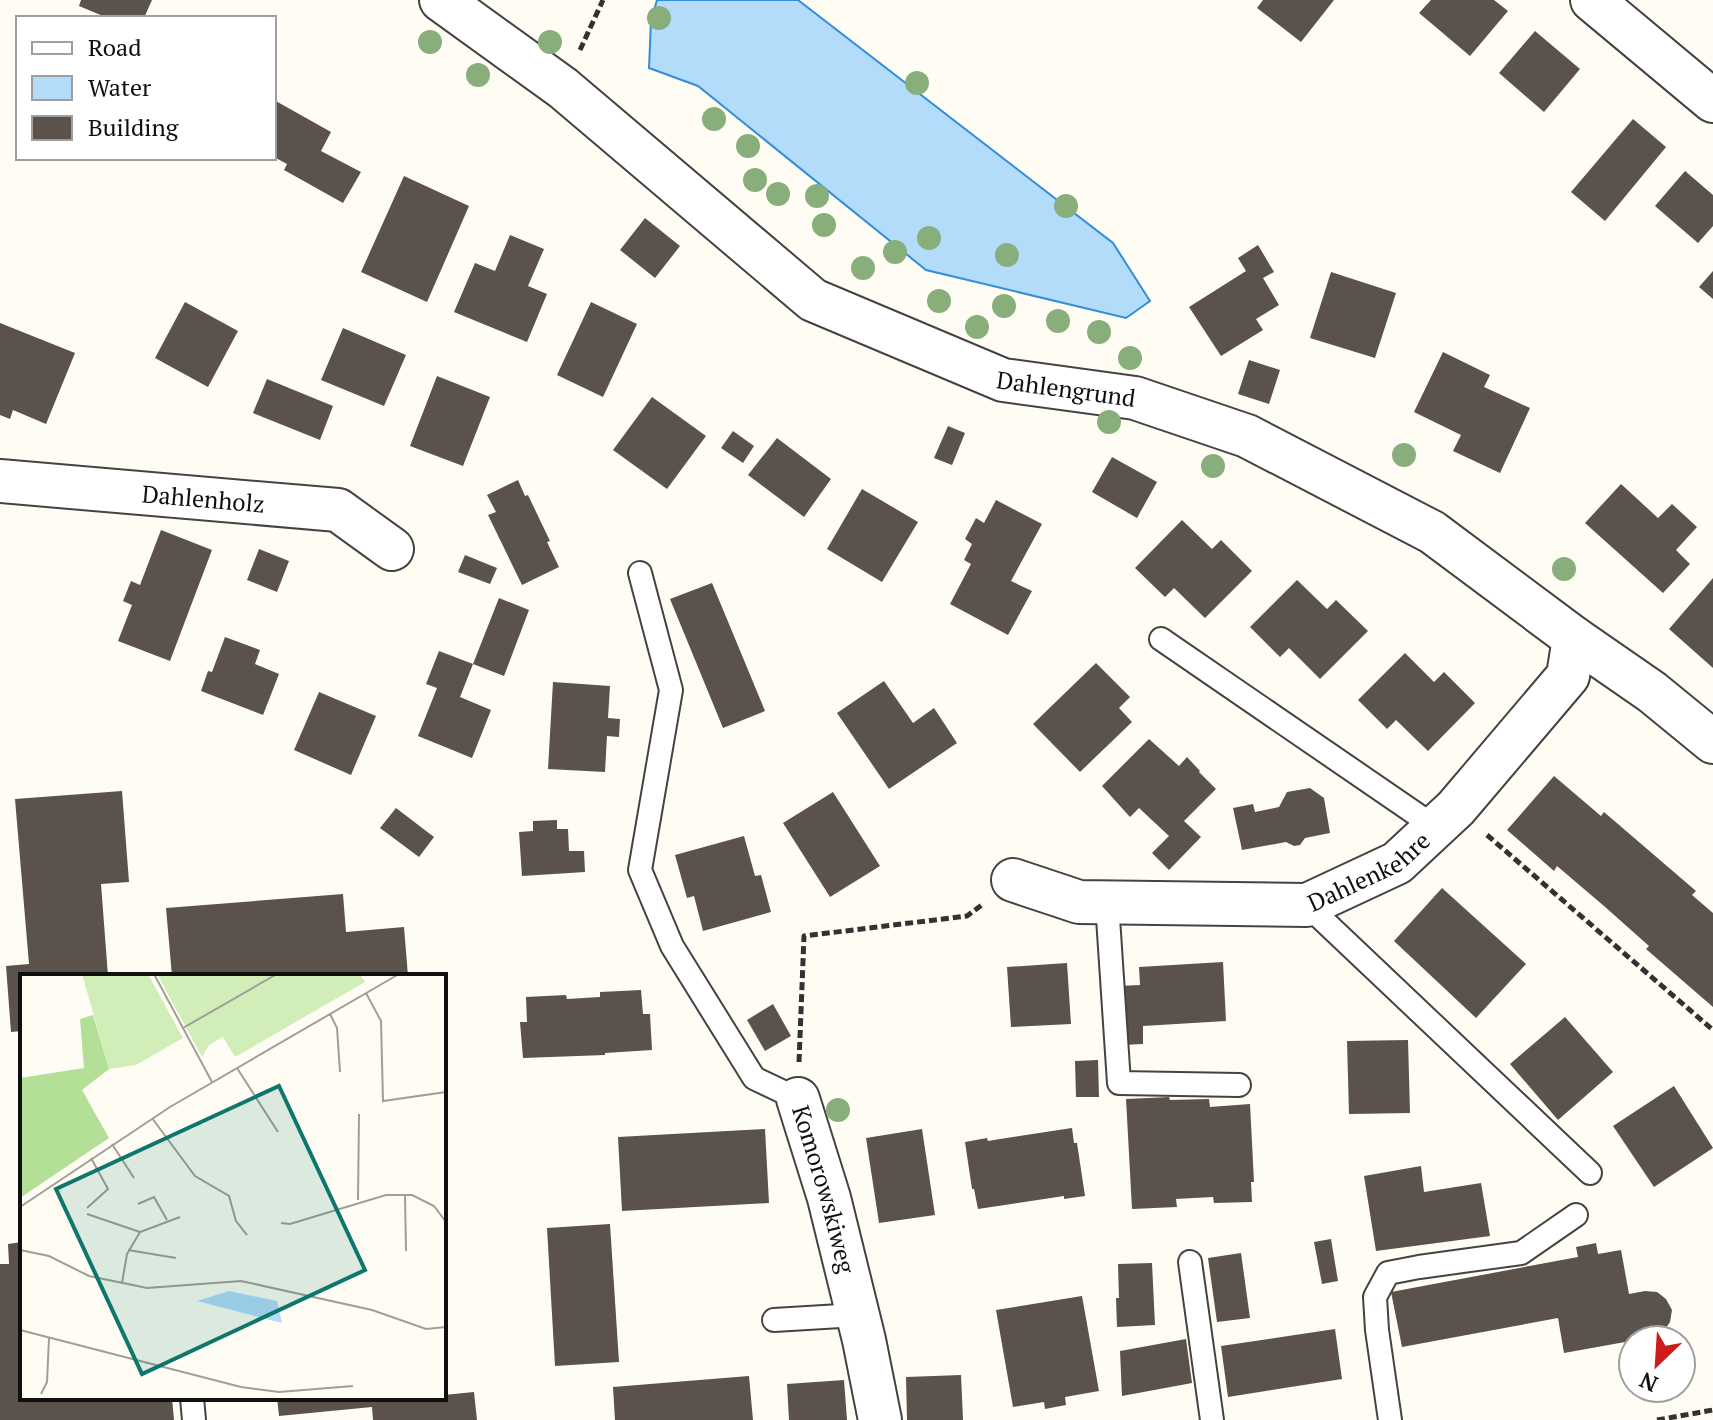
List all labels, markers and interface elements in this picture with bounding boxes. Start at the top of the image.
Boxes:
legend [16,16,276,160]
text: Road [88,31,142,63]
text: Water [88,71,152,103]
text: Building [88,111,179,143]
street label: Dahlengrund [995,363,1138,414]
street label: Dahlenholz [141,477,266,520]
street label: Dahlenkehre [1302,825,1437,919]
inset map [20,974,446,1400]
street label: Komorowskiweg [785,1101,863,1277]
north arrow [1617,1324,1697,1404]
text: N [1634,1366,1662,1399]

